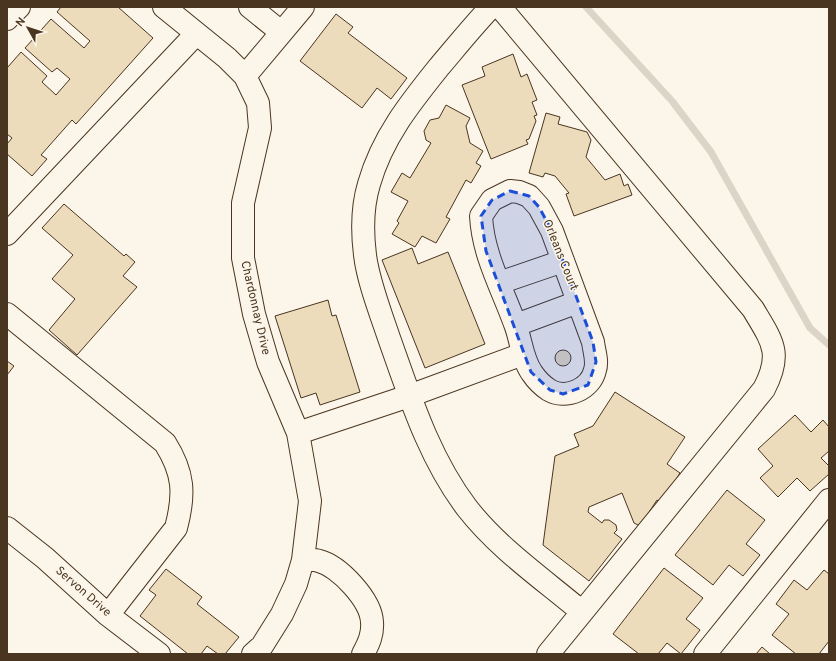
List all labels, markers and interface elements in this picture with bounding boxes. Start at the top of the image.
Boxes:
north arrow [8,8,48,48]
text: N [13,15,29,30]
street label: Orleans Court [538,217,582,293]
street label: Chardonnay Drive [236,259,274,357]
street label: Servon Drive [52,563,114,621]

